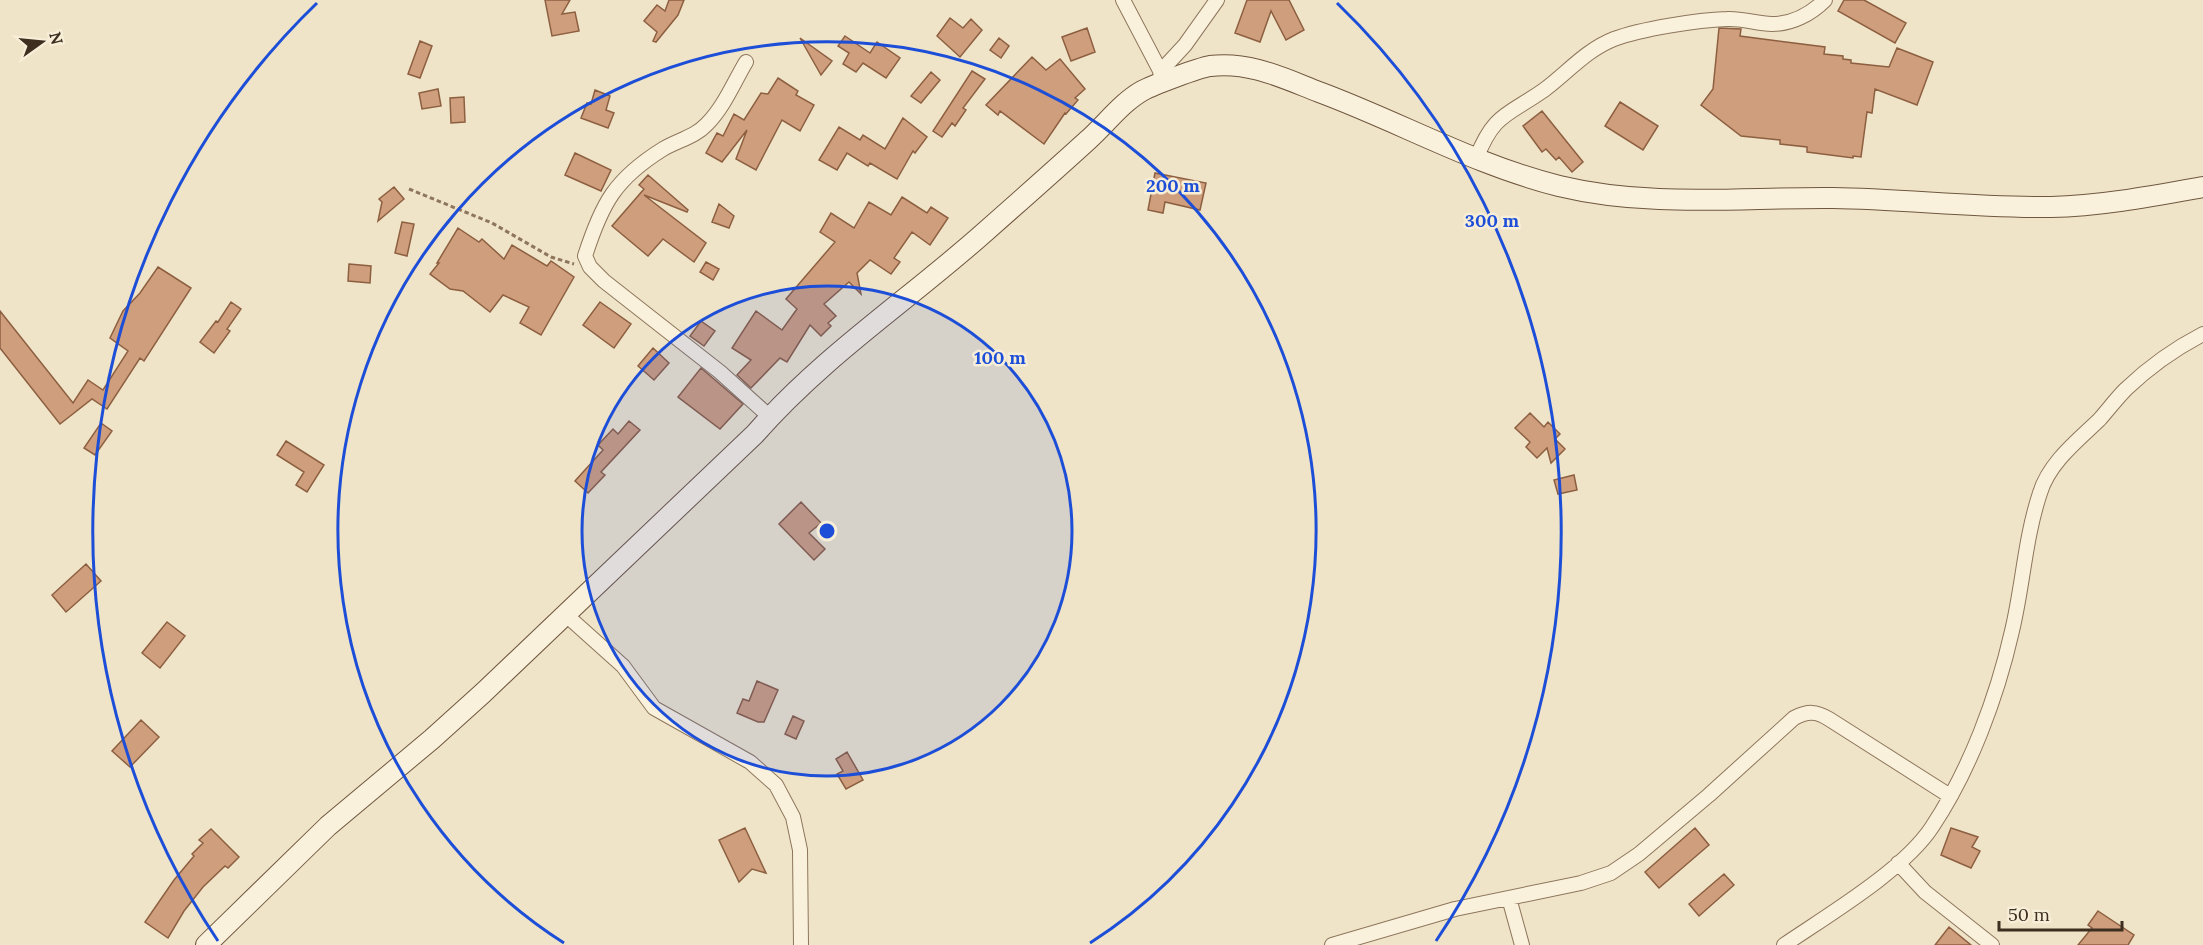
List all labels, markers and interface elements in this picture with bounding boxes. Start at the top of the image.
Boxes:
north arrow [12,12,72,72]
text: N [45,30,68,47]
text: 200 m [1146,174,1200,197]
text: 300 m [1465,209,1520,232]
text: 100 m [974,346,1026,369]
centre of rings [817,521,837,541]
scale bar [1999,894,2122,932]
text: 50 m [2008,903,2050,926]

